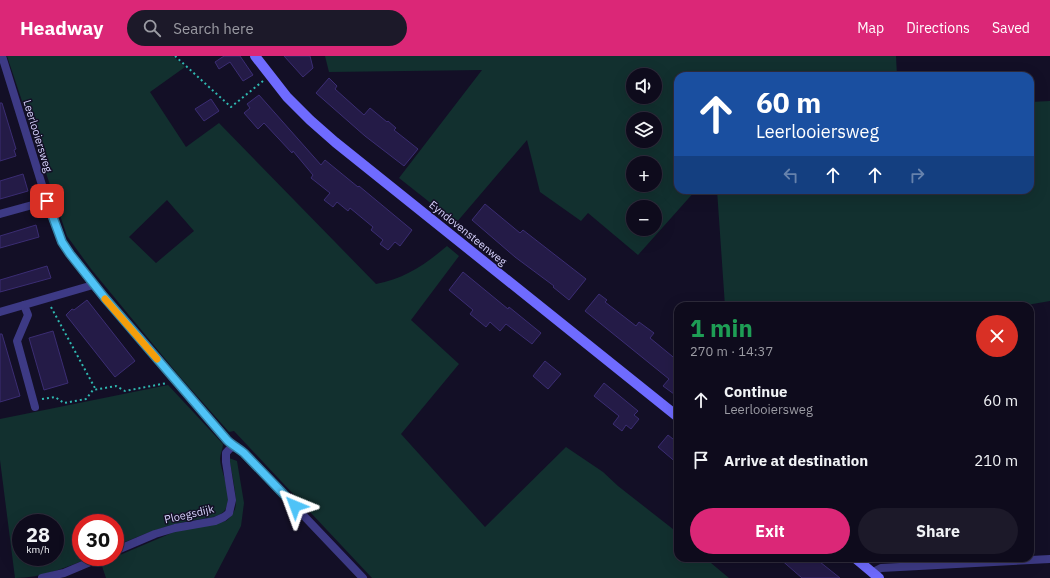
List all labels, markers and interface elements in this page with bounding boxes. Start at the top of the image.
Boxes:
search box [127,10,407,46]
text: Headway [20,16,103,40]
icon: search [141,17,163,39]
text: Search here [173,19,254,38]
text: Map [857,19,884,37]
text: Directions [906,19,970,37]
text: Saved [992,19,1030,37]
map controls [626,68,662,236]
button: sound [626,68,662,104]
text: 60 m [756,84,821,121]
icon: ahead [690,88,742,140]
street label: Leerlooiersweg [20,98,56,174]
button: layers [626,112,662,148]
text: Leerlooiersweg [756,120,879,143]
button: + [626,156,662,192]
icon: left [780,164,802,186]
icon: ahead [822,164,844,186]
icon: ahead [864,164,886,186]
icon: right [906,164,928,186]
pin [30,184,64,218]
icon: arrive [36,190,58,212]
street label: Eyndovensteenweg [426,197,510,269]
button: − [626,200,662,236]
text: 1 min [690,312,753,344]
button: close [976,315,1018,357]
text: 270 m · 14:37 [690,343,773,360]
text: Continue [724,382,788,401]
icon: ahead [690,389,712,411]
text: 60 m [983,391,1018,410]
text: Leerlooiersweg [724,401,813,418]
icon: arrive [690,449,712,471]
text: Arrive at destination [724,451,868,470]
text: 210 m [974,451,1018,470]
position arrow [274,485,316,527]
street label: Ploegsdijk [163,501,215,527]
button: Exit [690,508,850,554]
button: Share [858,508,1018,554]
speed limit sign: 30 [72,514,124,566]
text: 28 [26,521,50,548]
text: km/h [26,543,50,556]

